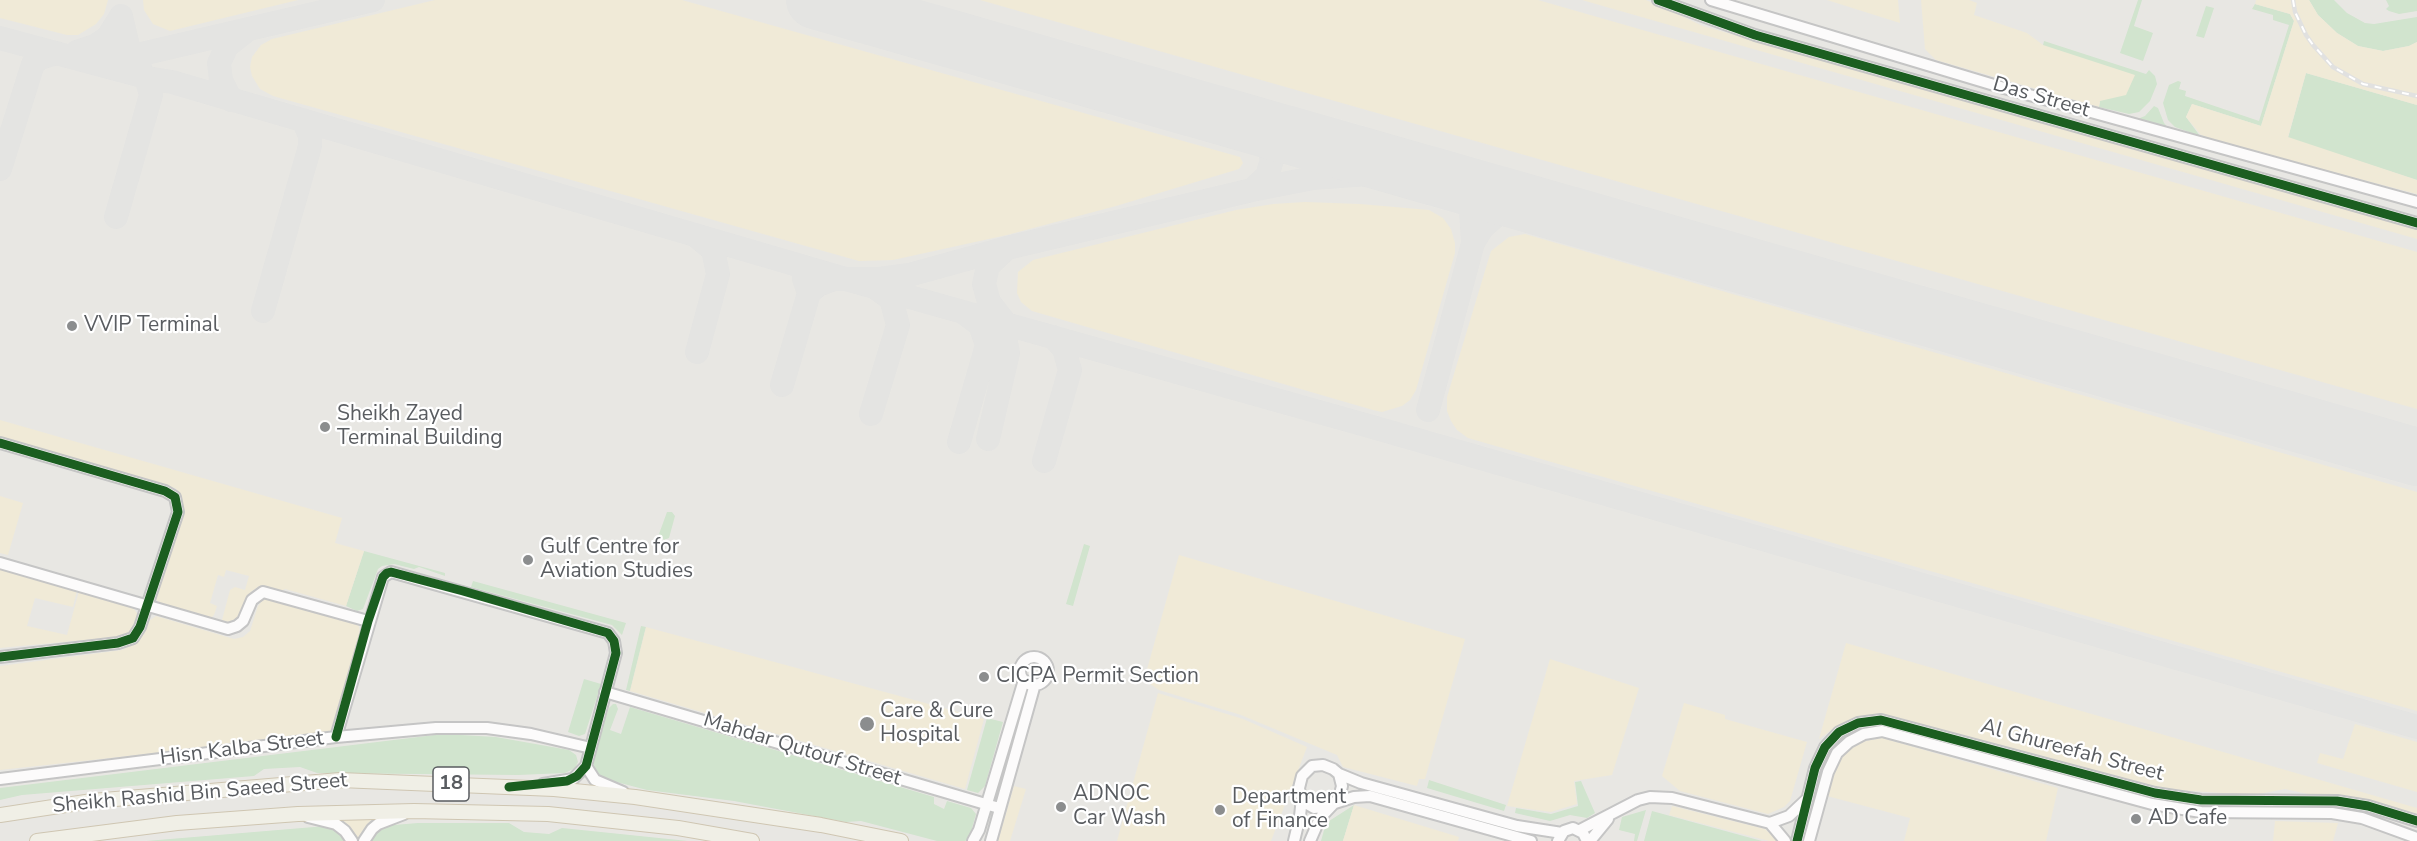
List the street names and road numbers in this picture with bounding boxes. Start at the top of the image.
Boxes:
street label: Das Street [1990,72,2092,124]
street label: Mahdar Qutouf Street [700,708,904,792]
street label: Al Ghureefah Street [1978,714,2166,788]
street label: Hisn Kalba Street [159,726,325,772]
road number: 18 [433,767,469,801]
street label: Sheikh Rashid Bin Saeed Street [51,769,349,819]

